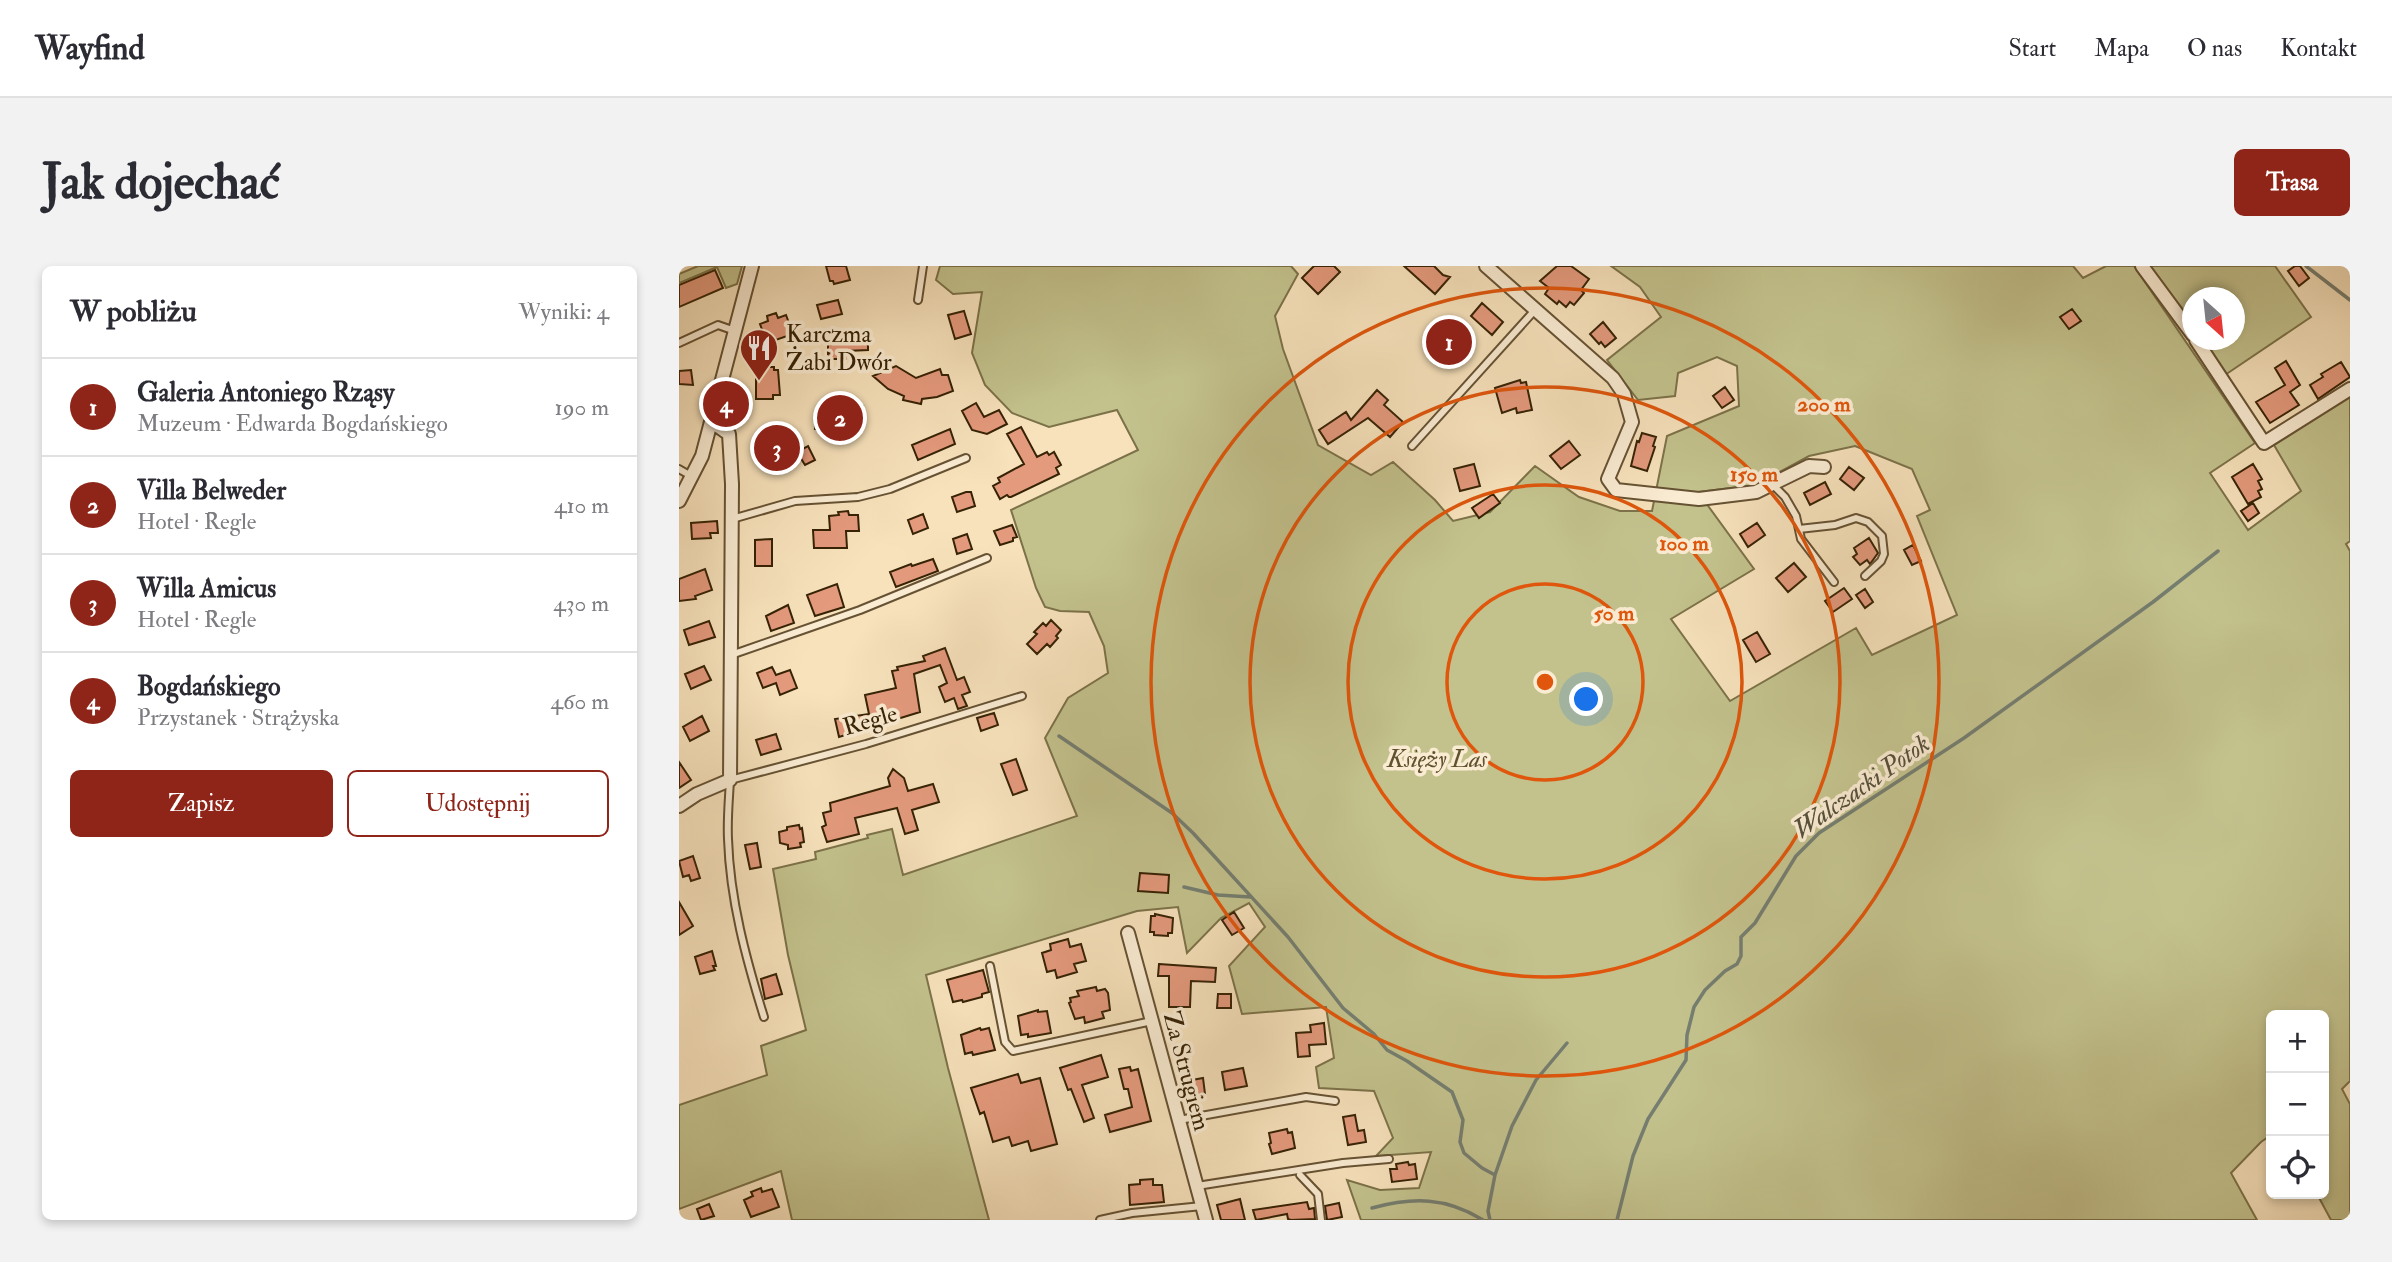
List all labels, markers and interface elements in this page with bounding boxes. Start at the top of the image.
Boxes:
text: Wayfind [35,28,145,69]
text: Start [2008,33,2056,64]
text: Mapa [2094,33,2149,64]
text: O nas [2187,33,2242,64]
text: Kontakt [2280,33,2357,64]
button: Trasa [2234,149,2350,216]
text: Jak dojechać [42,152,280,213]
north arrow [2182,287,2245,350]
text: W pobliżu [70,293,197,330]
text: Wyniki: 4 [518,297,609,326]
pin: 1 [1426,316,1472,368]
place label: Karczma Żabi Dwór [786,319,892,378]
restaurant icon: Karczma Żabi Dwór [738,327,780,382]
text: Galeria Antoniego Rząsy [137,377,394,409]
pin: 4 [703,378,749,430]
text: 200 m [1798,391,1851,418]
pin: 2 [817,392,863,444]
text: 1 [89,393,97,422]
text: 190 m [555,393,609,422]
text: Muzeum · Edwarda Bogdańskiego [137,409,448,438]
pin: 3 [754,422,800,474]
text: 150 m [1730,461,1779,488]
text: Villa Belweder [137,475,286,507]
text: 2 [87,491,99,520]
text: 410 m [554,491,609,520]
text: Hotel · Regle [137,507,256,536]
text: 100 m [1659,530,1710,557]
text: Willa Amicus [137,573,276,605]
text: 3 [89,589,97,618]
text: 430 m [553,589,609,618]
text: 50 m [1594,600,1635,627]
text: Hotel · Regle [137,605,256,634]
centre of rings [1533,670,1557,694]
text: Bogdańskiego [137,671,281,703]
your location [1569,682,1603,716]
text: 4 [87,687,99,716]
text: 460 m [551,687,609,716]
street label: Regle [839,698,901,743]
text: Przystanek · Strążyska [137,703,339,732]
water label: Walczacki Potok [1787,728,1936,846]
park label: Księży Las [1386,744,1487,775]
button: Zapisz [70,770,333,837]
button: Udostępnij [347,770,609,837]
street label: Za Strugiem [1156,1008,1217,1135]
map controls [2266,1010,2329,1199]
button: + [2266,1010,2329,1073]
button: − [2266,1073,2329,1136]
button: locate [2266,1136,2329,1199]

